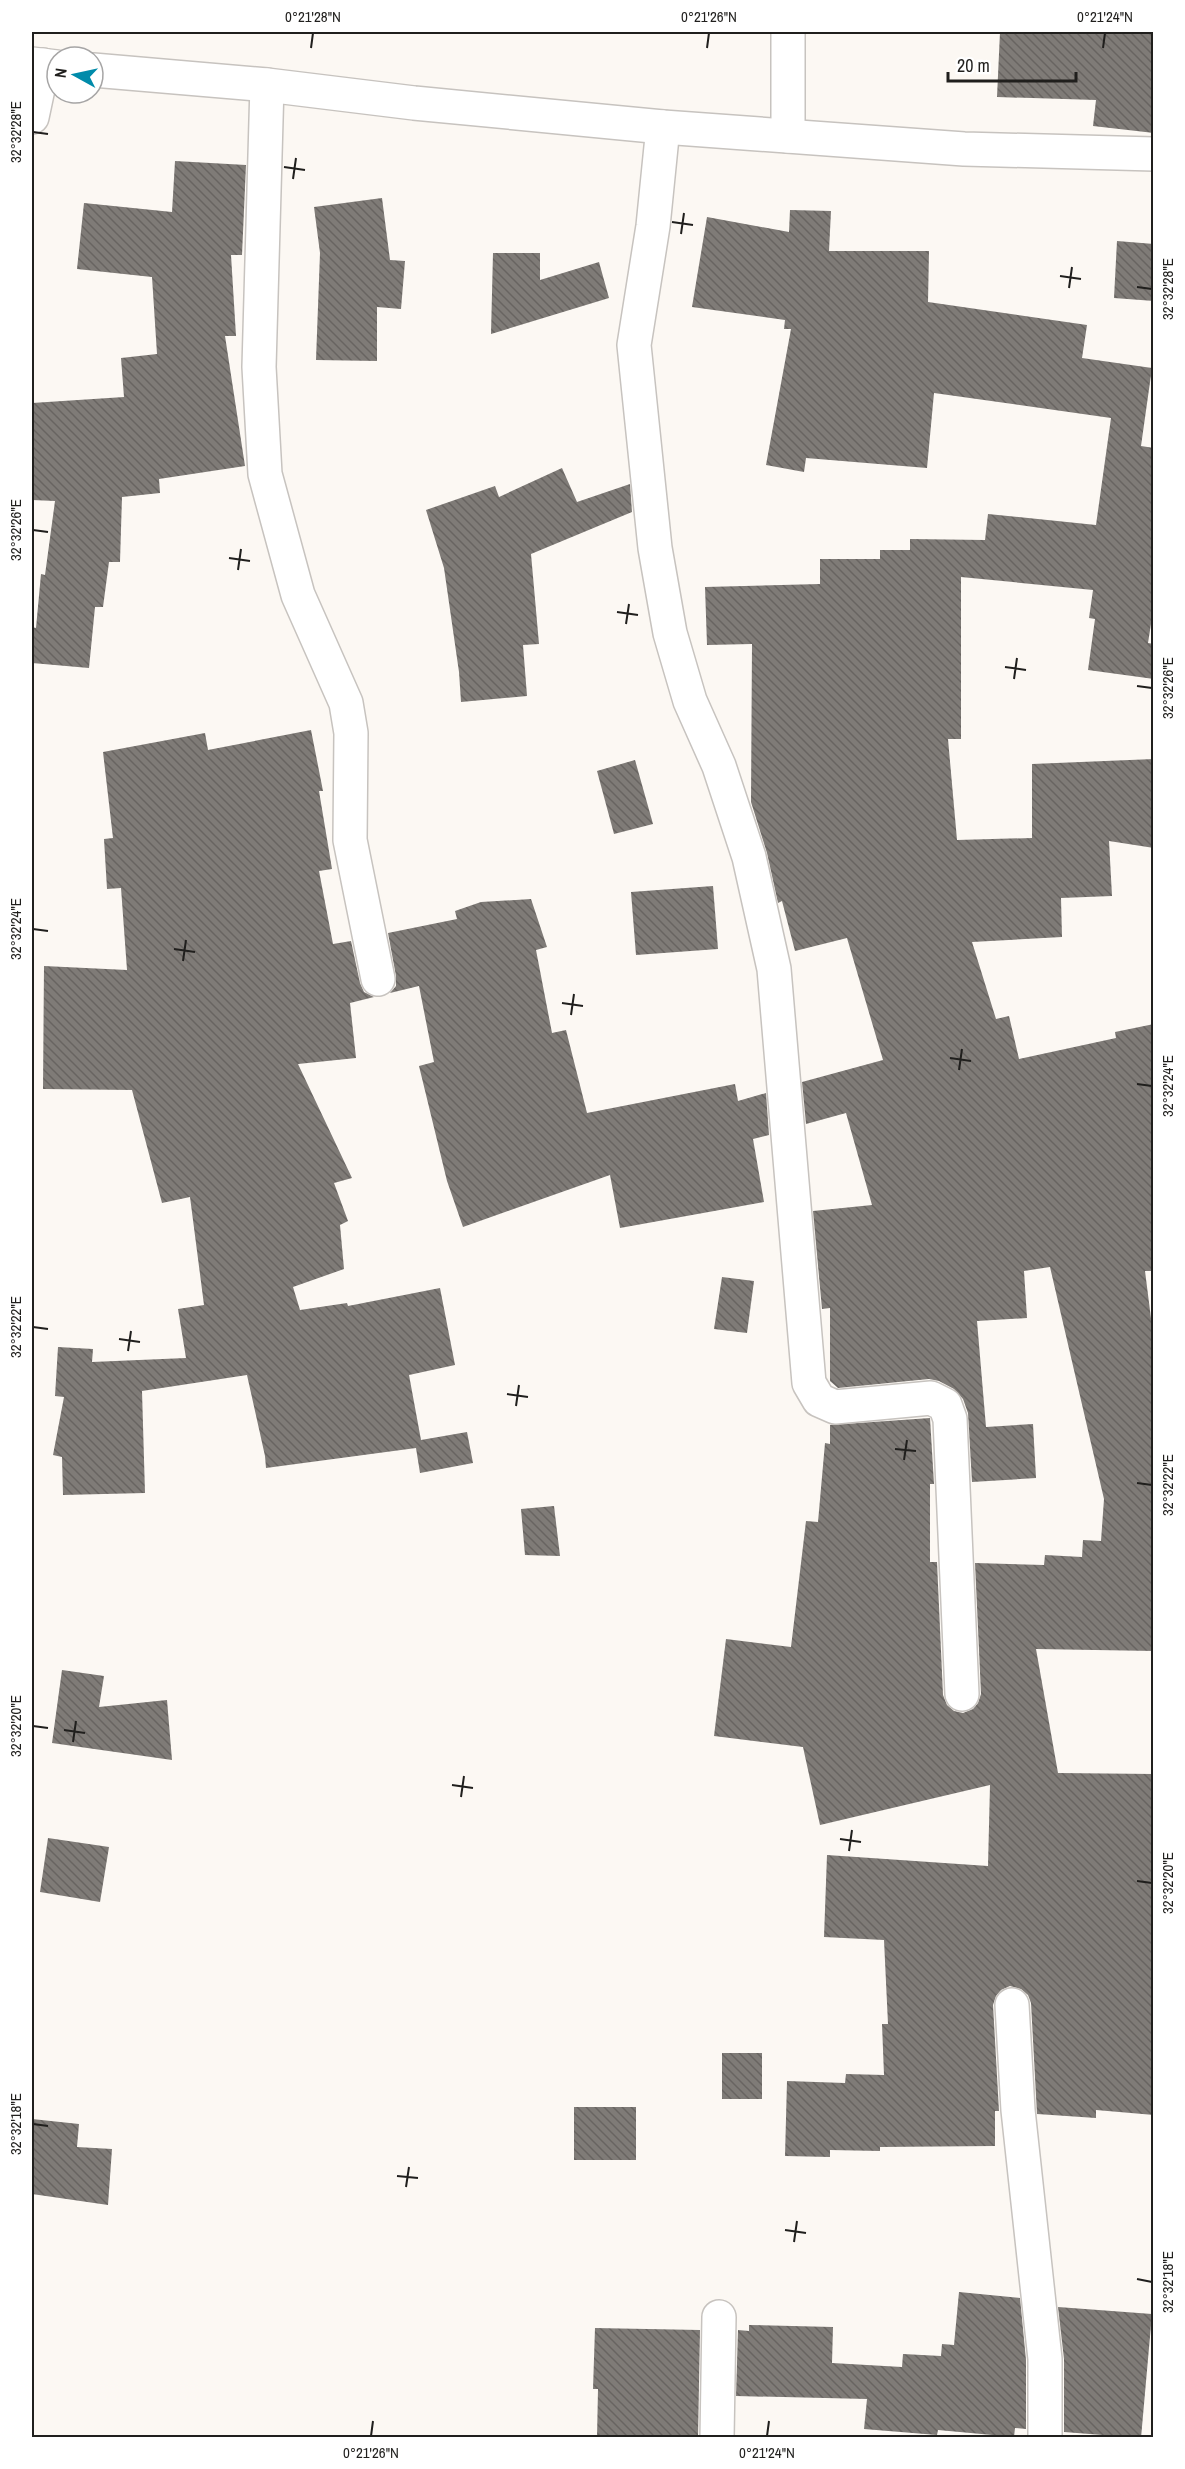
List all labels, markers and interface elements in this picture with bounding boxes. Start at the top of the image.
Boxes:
text: 0°21'28"N [285,6,341,27]
text: 0°21'26"N [681,6,737,27]
text: 0°21'24"N [1077,6,1133,27]
north arrow [45,45,105,105]
scale bar [948,45,1076,83]
text: 20 m [957,53,990,78]
text: N [49,67,72,79]
text: 32°32'28"E [5,101,26,163]
text: 32°32'28"E [1157,258,1178,320]
text: 32°32'26"E [5,499,26,561]
text: 32°32'26"E [1157,657,1178,719]
text: 32°32'24"E [5,898,26,960]
text: 32°32'24"E [1157,1055,1178,1117]
text: 32°32'22"E [5,1296,26,1358]
text: 32°32'22"E [1157,1454,1178,1516]
text: 32°32'20"E [5,1695,26,1757]
text: 32°32'20"E [1157,1852,1178,1914]
text: 32°32'18"E [5,2093,26,2155]
text: 32°32'18"E [1157,2251,1178,2313]
text: 0°21'26"N [343,2442,399,2463]
text: 0°21'24"N [739,2442,795,2463]

